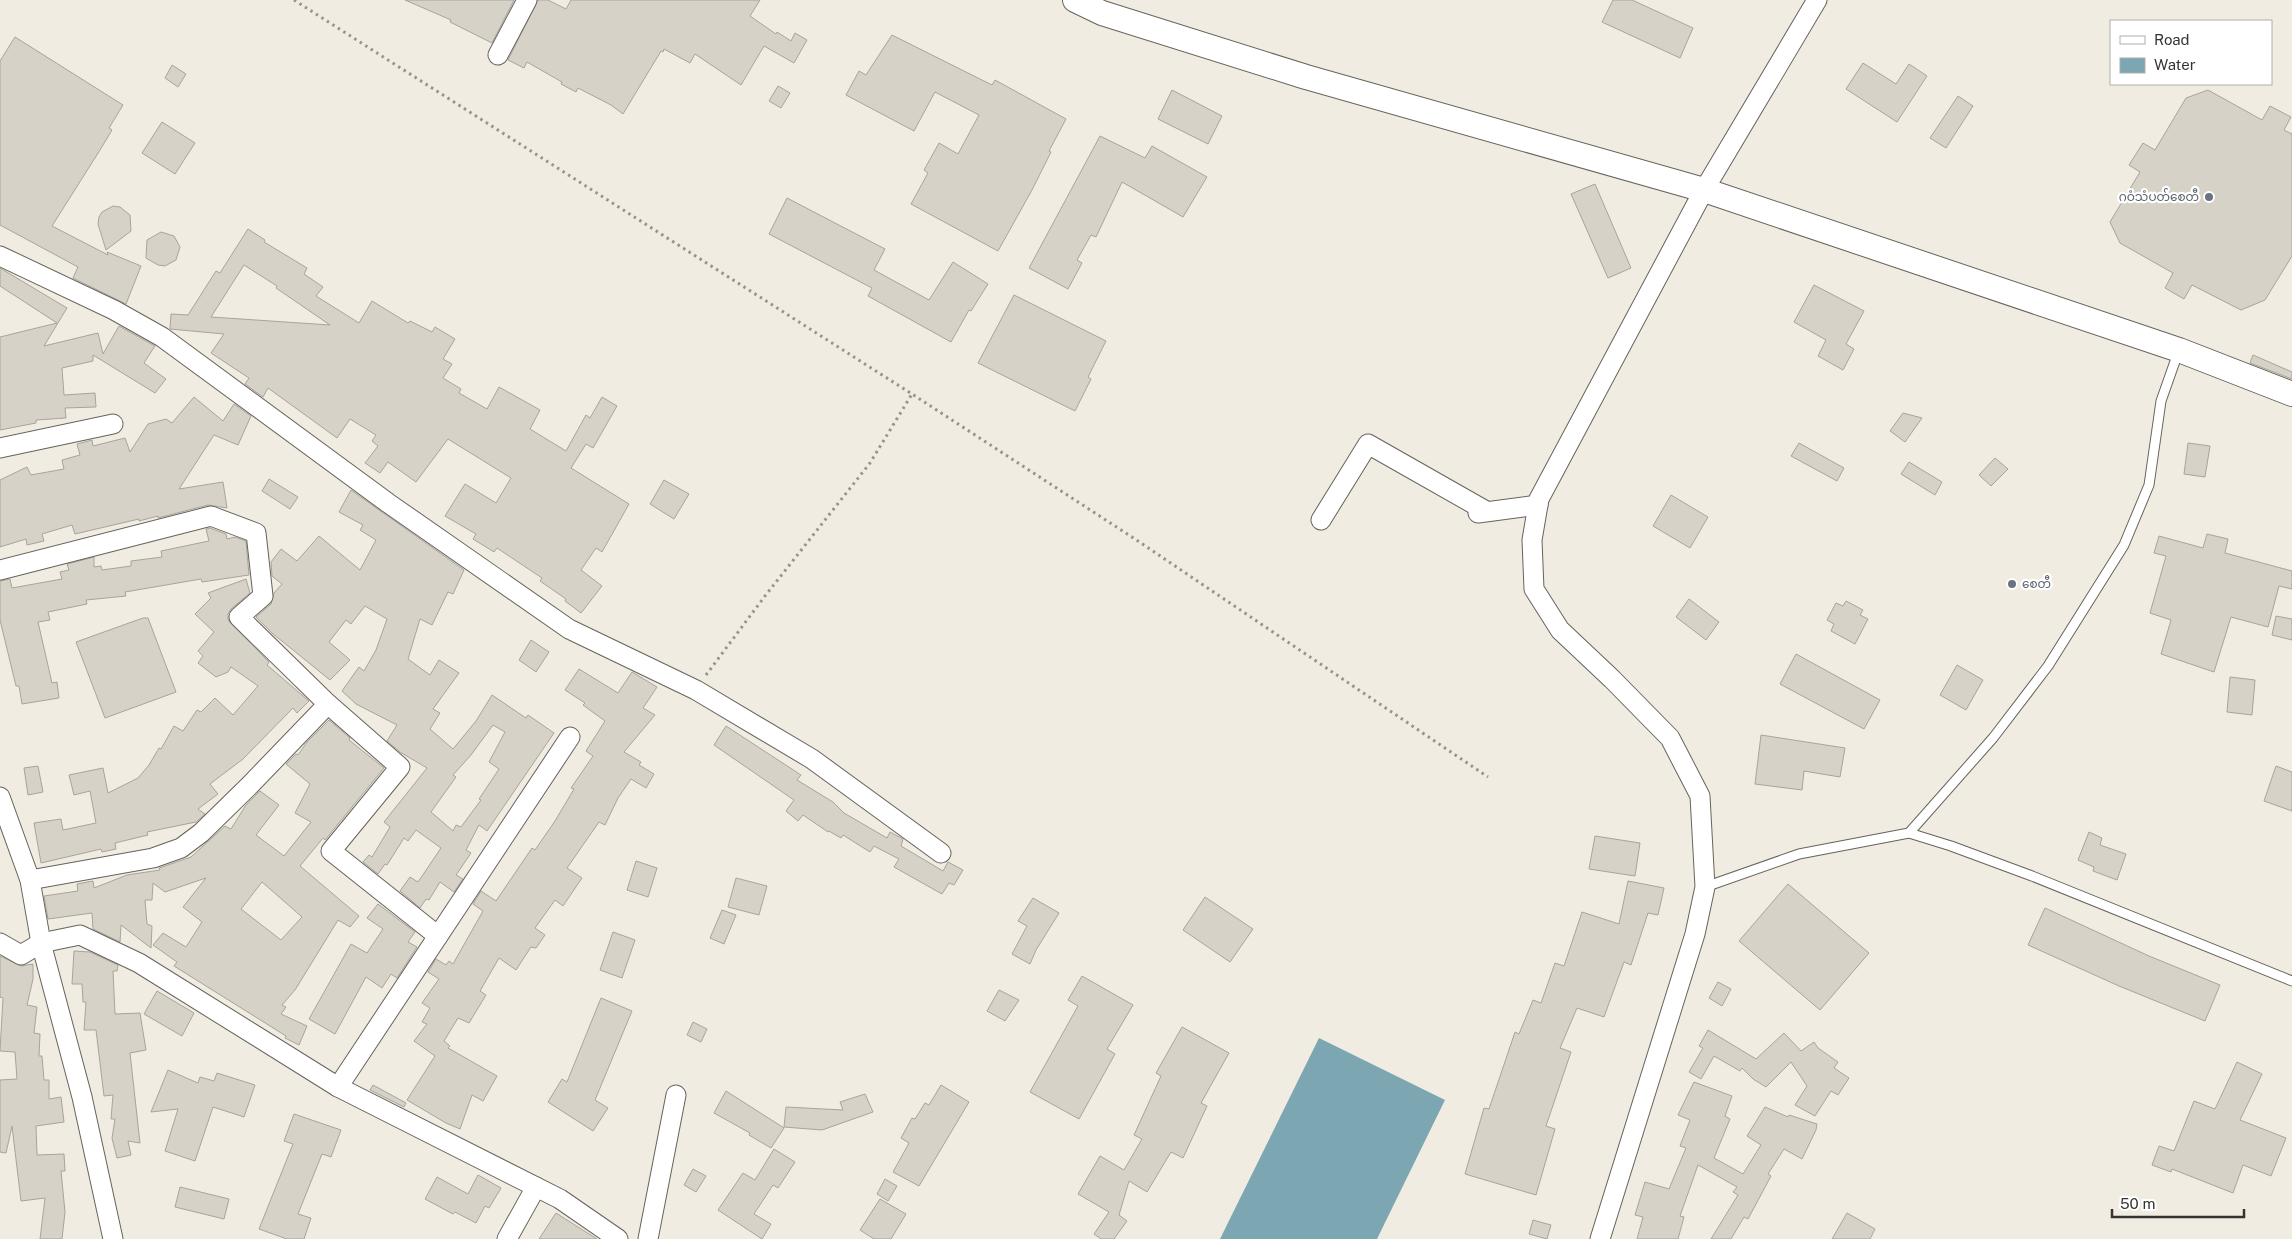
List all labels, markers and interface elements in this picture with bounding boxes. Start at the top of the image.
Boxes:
legend [2110,20,2272,85]
text: Road [2154,31,2190,48]
text: Water [2154,56,2196,73]
place label: ဂဝံသံပတ်စေတီ [2119,188,2199,204]
marker: ဂဝံသံပတ်စေတီ [2203,191,2215,203]
place label: စေတီ [2022,575,2051,591]
marker: စေတီ [2006,578,2018,590]
scale bar [2112,1186,2244,1218]
text: 50 m [2120,1195,2155,1212]

